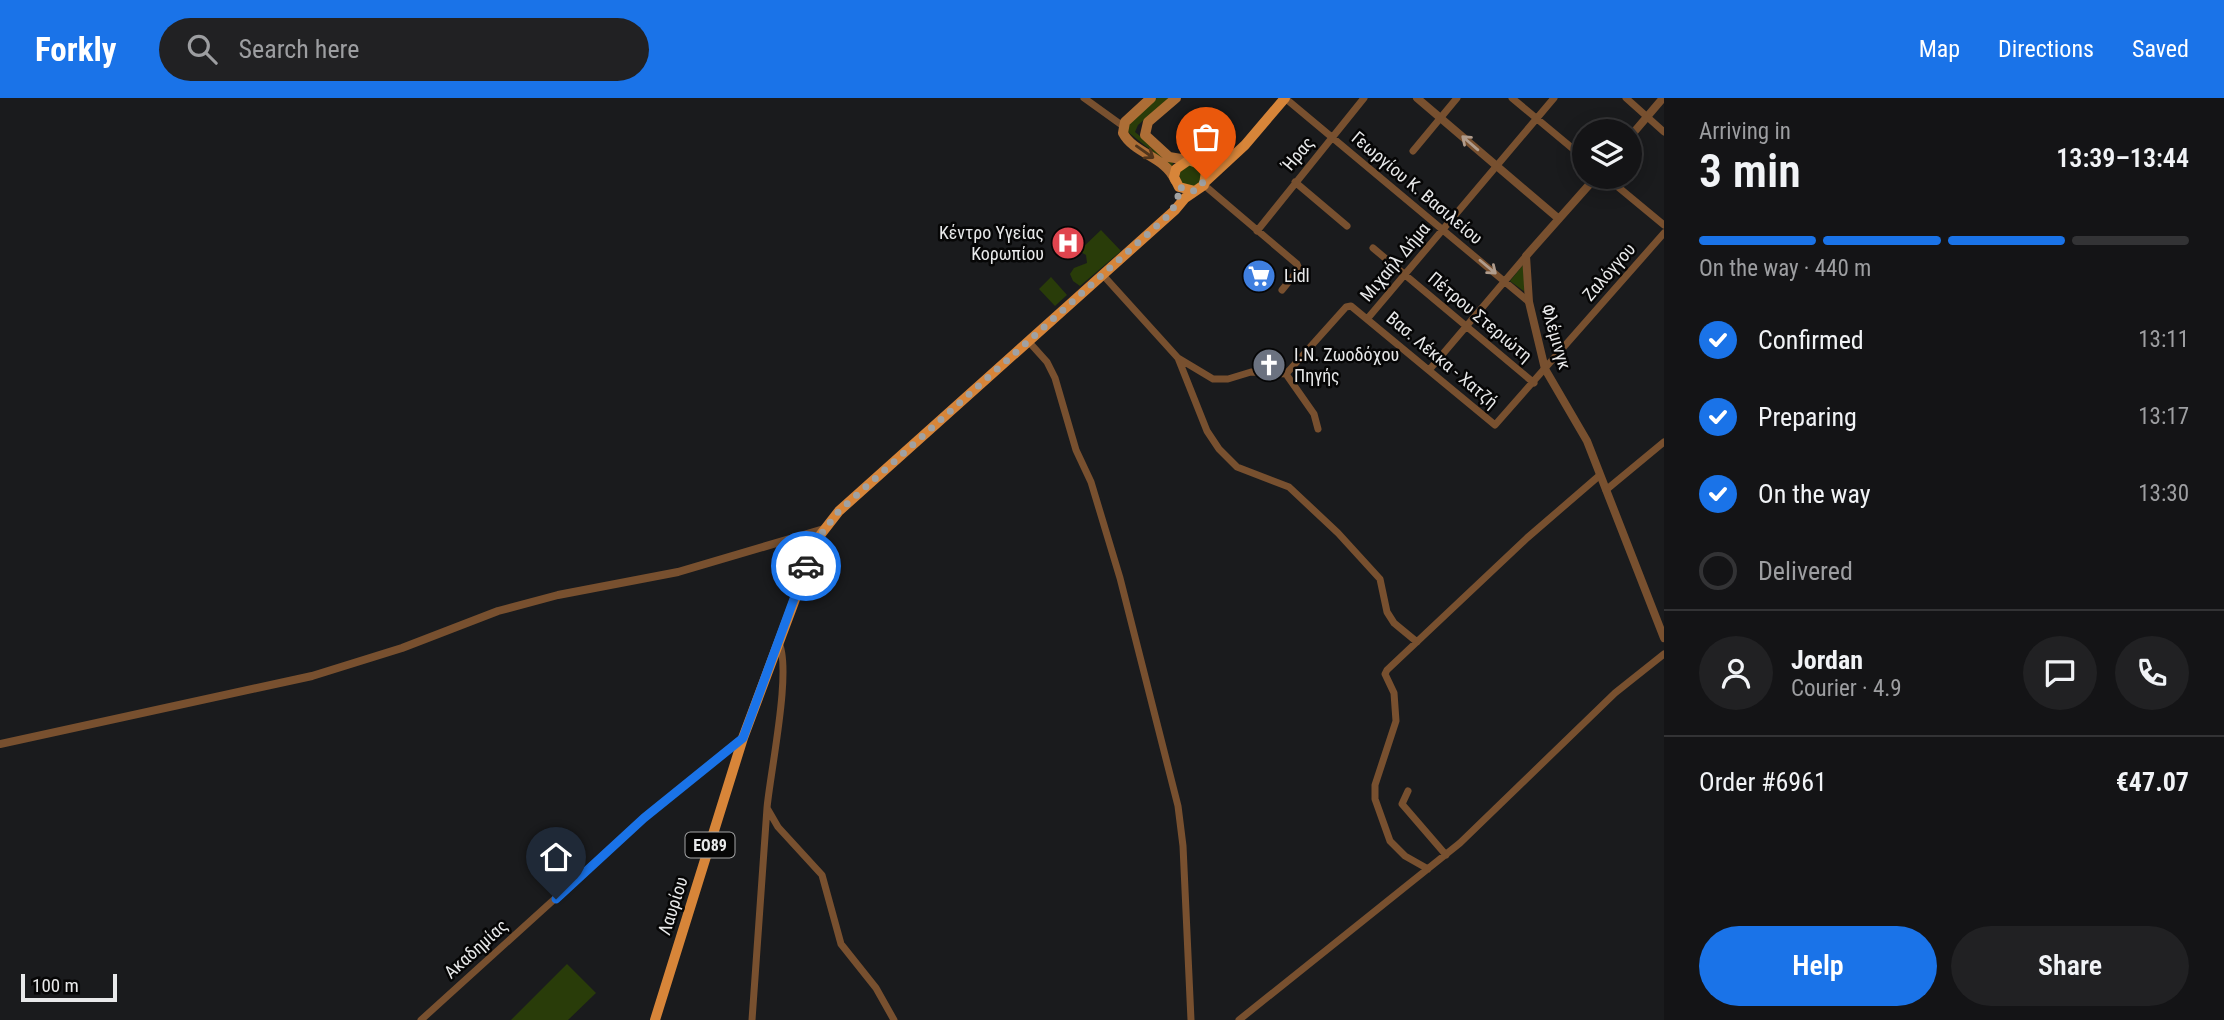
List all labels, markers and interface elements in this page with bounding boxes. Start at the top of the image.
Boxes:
search box [159,18,649,81]
text: Forkly [35,30,117,69]
icon: search [183,30,221,68]
text: Search here [239,34,359,64]
text: Map [1919,35,1960,63]
text: Directions [1998,35,2094,63]
text: Saved [2132,35,2189,63]
pin [1176,107,1236,179]
icon: bag [1187,118,1225,156]
text: Arriving in [1699,118,1791,145]
map controls [1572,119,1642,189]
button: layers [1572,119,1642,189]
street label: Γεωργίου Κ. Βασιλείου [1348,127,1487,248]
street label: Ήρας [1277,132,1318,176]
one-way arrow [1461,135,1479,151]
text: 13:39–13:44 [2056,143,2189,173]
text: 3 min [1699,144,1801,198]
one-way arrow [1135,145,1154,159]
street label: Μιχαήλ Δήμα [1356,218,1434,305]
place label: Κέντρο Υγείας Κορωπίου [939,222,1044,264]
hospital icon: Κέντρο Υγείας Κορωπίου [1049,224,1087,262]
street label: Ζαλόγγου [1578,239,1639,305]
text: On the way · 440 m [1699,255,1871,282]
supermarket icon: Lidl [1240,257,1278,295]
one-way arrow [1478,260,1496,275]
place label: Lidl [1284,265,1310,286]
street label: Πέτρου Στεριώτη [1424,267,1536,366]
street label: Φλέμινγκ [1537,302,1576,372]
street label: Βασ. Λέκκα - Χατζή [1382,307,1502,412]
icon: check [1699,321,1737,359]
text: Confirmed [1758,325,1864,355]
text: 13:11 [2138,326,2189,353]
place label: Ι.Ν. Ζωοδόχου Πηγής [1294,344,1399,386]
church icon: Ι.Ν. Ζωοδόχου Πηγής [1250,346,1288,384]
icon: check [1699,398,1737,436]
text: Preparing [1758,402,1857,432]
text: 13:17 [2138,403,2189,430]
icon: check [1699,475,1737,513]
text: On the way [1758,479,1871,509]
text: 13:30 [2138,480,2189,507]
courier [771,531,841,601]
icon: car [787,547,825,585]
text: Delivered [1758,556,1853,586]
button: person [1699,636,1773,710]
button: chat [2023,636,2097,710]
button: phone [2115,636,2189,710]
text: Jordan [1791,645,1863,675]
text: Courier · 4.9 [1791,675,1902,702]
text: Order #6961 [1699,767,1827,797]
text: €47.07 [2116,767,2189,797]
pin [526,827,586,899]
road number: ΕΟ89 [686,832,734,858]
icon: home [537,838,575,876]
street label: Λαυρίου [653,874,692,938]
street label: Ακαδημίας [440,915,512,982]
button: Help [1699,926,1937,1006]
button: Share [1951,926,2189,1006]
scale bar [21,971,117,1003]
text: 100 m [32,974,79,997]

